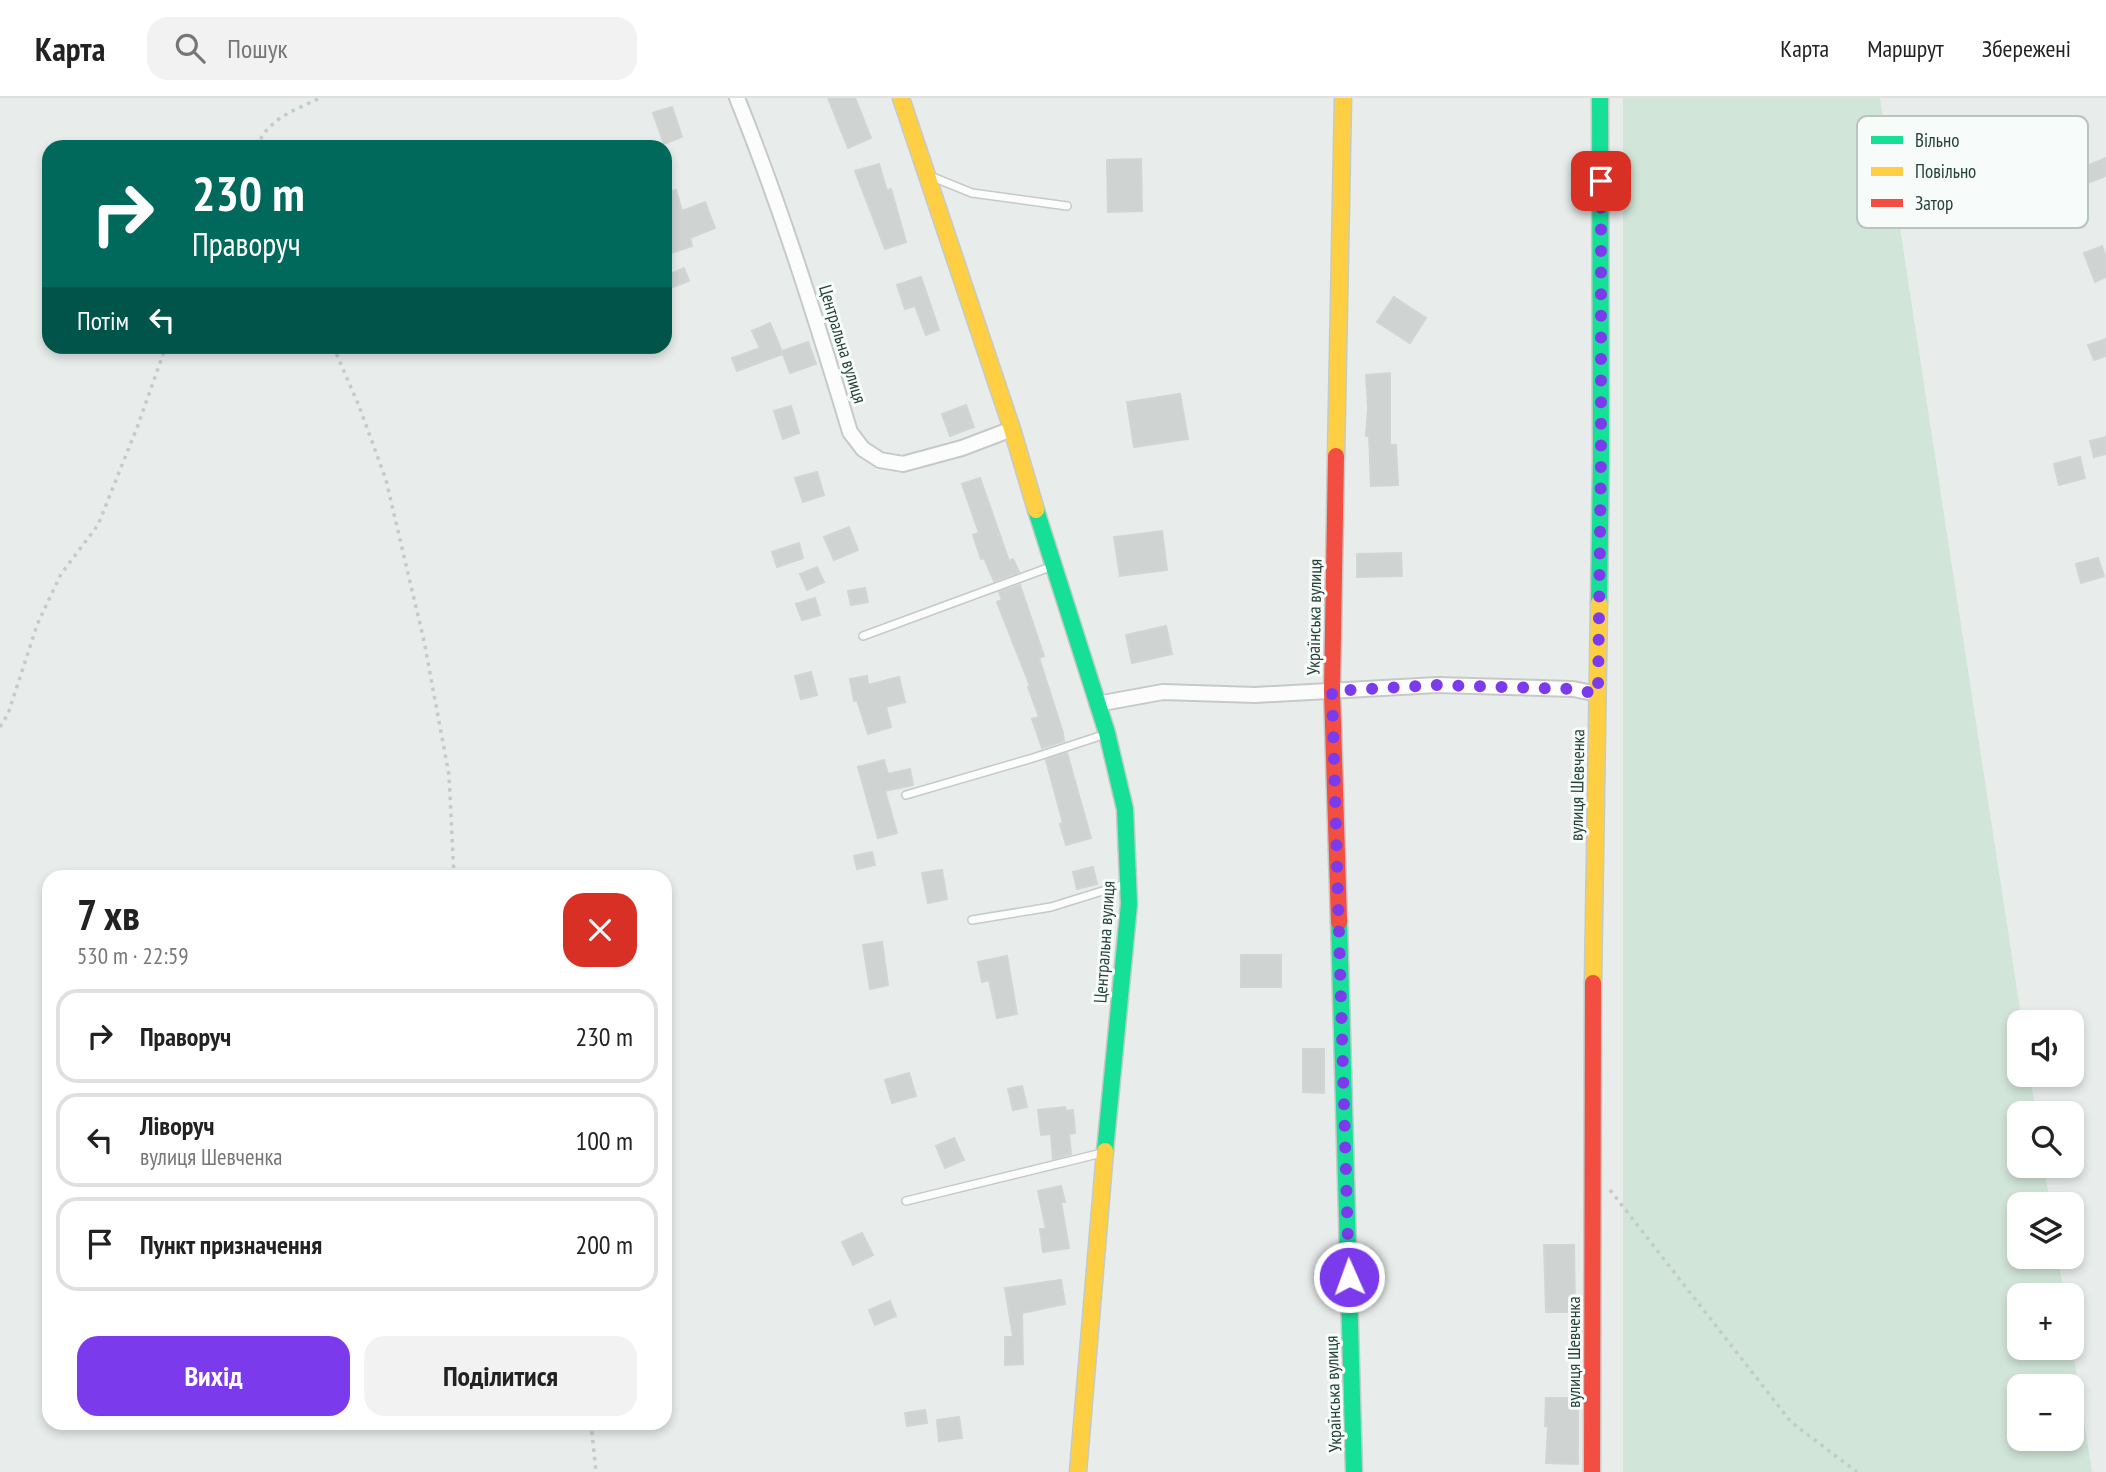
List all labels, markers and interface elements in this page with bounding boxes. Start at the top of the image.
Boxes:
search box [147,17,637,80]
text: Карта [35,27,105,70]
icon: search [171,29,209,67]
text: Пошук [227,32,288,65]
text: Карта [1780,33,1829,64]
text: Маршрут [1867,33,1944,64]
text: Збережені [1982,33,2071,64]
legend [1857,116,2088,228]
text: Вільно [1915,128,1959,152]
pin [1571,151,1631,211]
text: Повільно [1915,159,1976,183]
text: 230 m [192,161,305,225]
icon: arrive [1582,162,1620,200]
icon: right [77,168,168,259]
text: Затор [1915,191,1953,215]
text: Праворуч [192,223,301,265]
street label: Центральна вулиця [814,282,872,406]
icon: left [143,301,181,339]
text: Потім [77,304,129,337]
street label: Українська вулиця [1301,559,1327,675]
street label: вулиця Шевченка [1565,729,1589,841]
street label: Центральна вулиця [1088,880,1120,1004]
text: 7 хв [77,887,140,942]
button: close [563,893,637,967]
text: 530 m · 22:59 [77,941,189,970]
map controls [2007,1010,2084,1451]
button: sound [2007,1010,2084,1087]
icon: right [81,1017,119,1055]
text: Праворуч [140,1020,231,1053]
text: 230 m [575,1020,633,1053]
button: search [2007,1101,2084,1178]
text: Ліворуч [140,1109,214,1142]
icon: left [81,1121,119,1159]
text: 100 m [575,1124,633,1157]
text: вулиця Шевченка [140,1142,283,1171]
button: layers [2007,1192,2084,1269]
icon: arrive [81,1225,119,1263]
text: Пункт призначення [140,1228,322,1261]
text: 200 m [575,1228,633,1261]
position arrow [1312,1240,1386,1314]
button: + [2007,1283,2084,1360]
street label: вулиця Шевченка [1562,1296,1585,1408]
street label: Українська вулиця [1319,1335,1347,1453]
button: Вихід [77,1336,350,1416]
button: Поділитися [364,1336,637,1416]
button: − [2007,1374,2084,1451]

